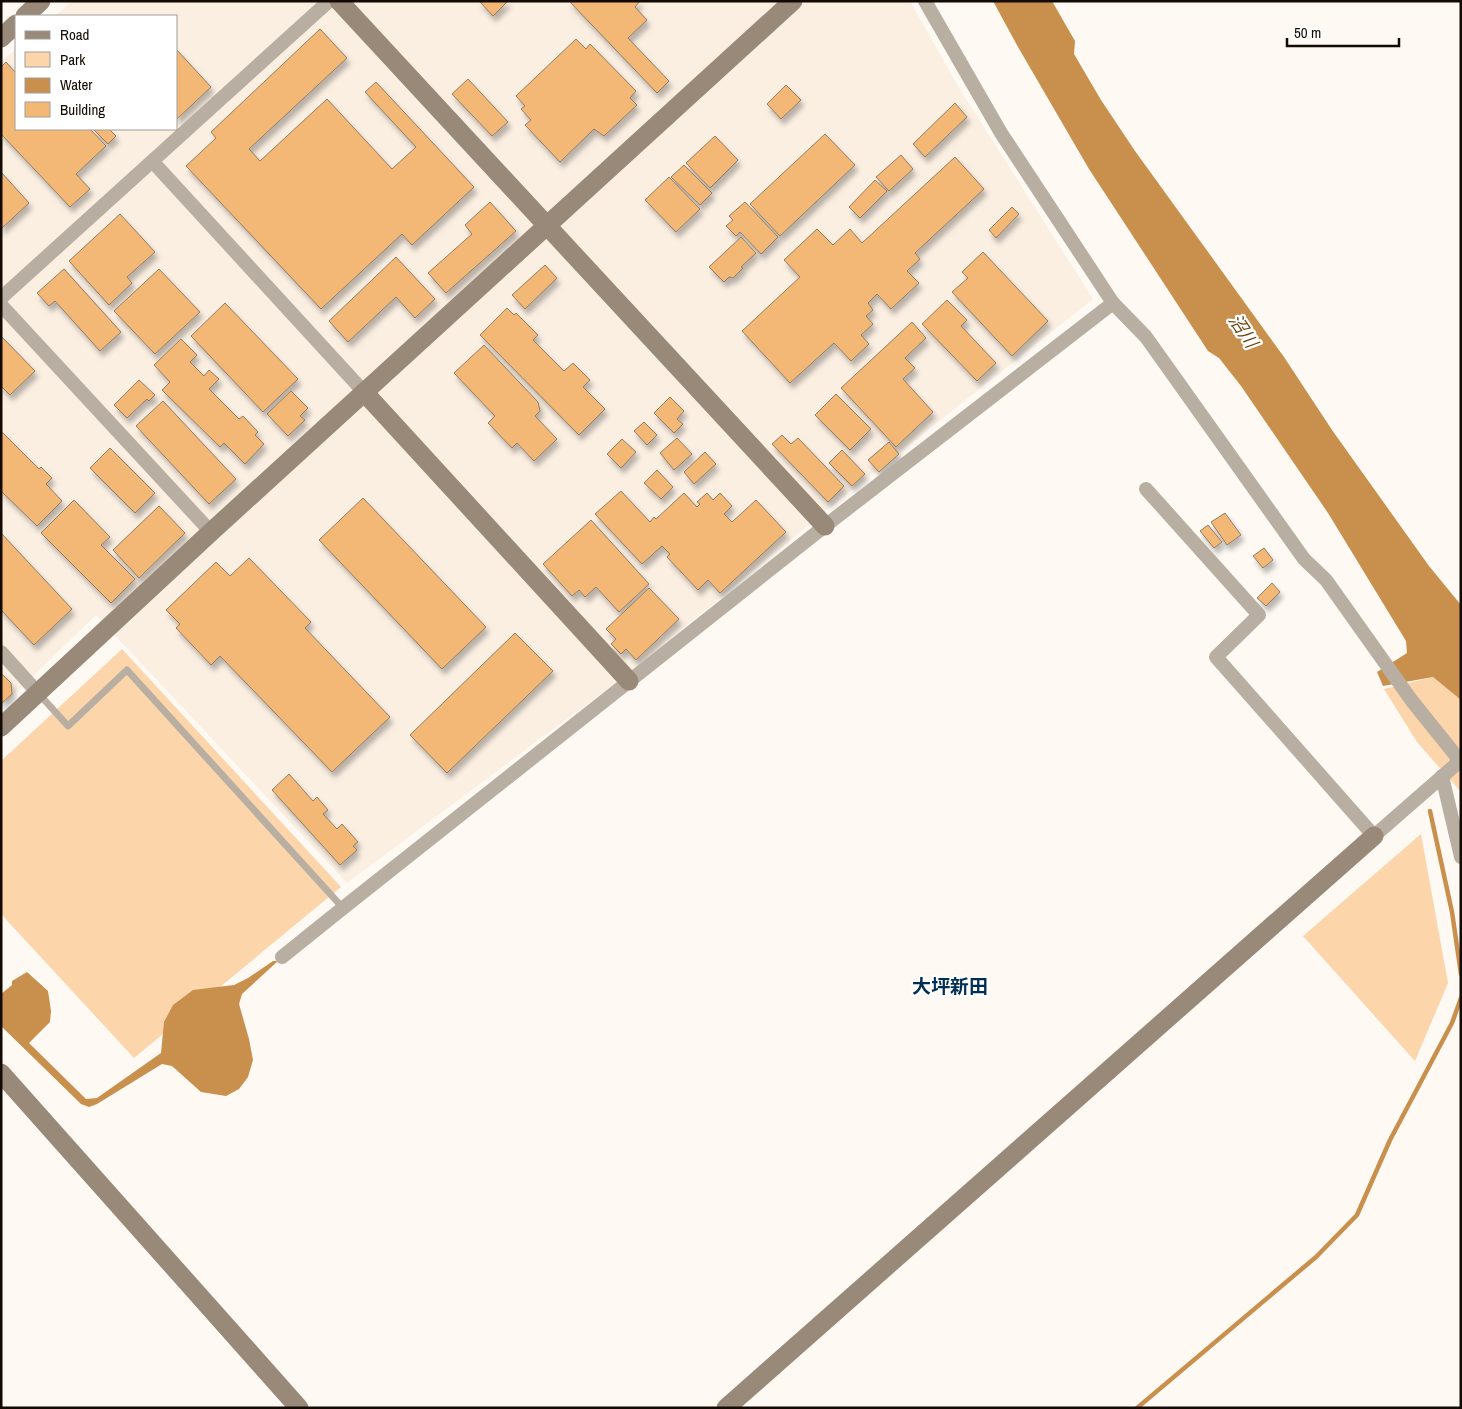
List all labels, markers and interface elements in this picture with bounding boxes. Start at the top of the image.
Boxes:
legend [15,15,178,130]
scale bar [1287,15,1400,47]
text: 50 m [1294,22,1321,43]
text: Road [60,24,89,45]
text: Park [60,49,86,70]
text: Water [60,74,92,95]
text: Building [60,99,105,120]
water label: 沼川 [1223,309,1265,354]
district label: 大坪新田 [912,973,988,999]

